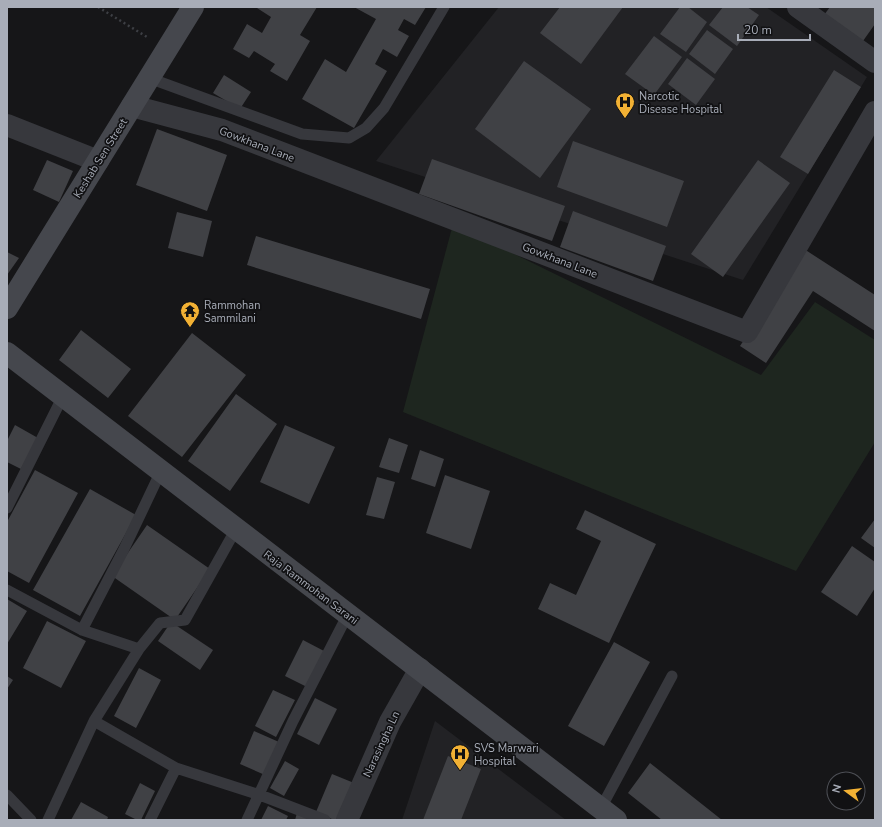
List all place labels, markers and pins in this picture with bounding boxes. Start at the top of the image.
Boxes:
place label: Narcotic Disease Hospital [639,89,723,117]
hospital icon: Narcotic Disease Hospital [614,91,636,119]
place label: Rammohan Sammilani [204,298,260,326]
temple icon: Rammohan Sammilani [179,300,201,328]
place label: SVS Marwari Hospital [474,741,539,769]
hospital icon: SVS Marwari Hospital [449,743,471,771]

